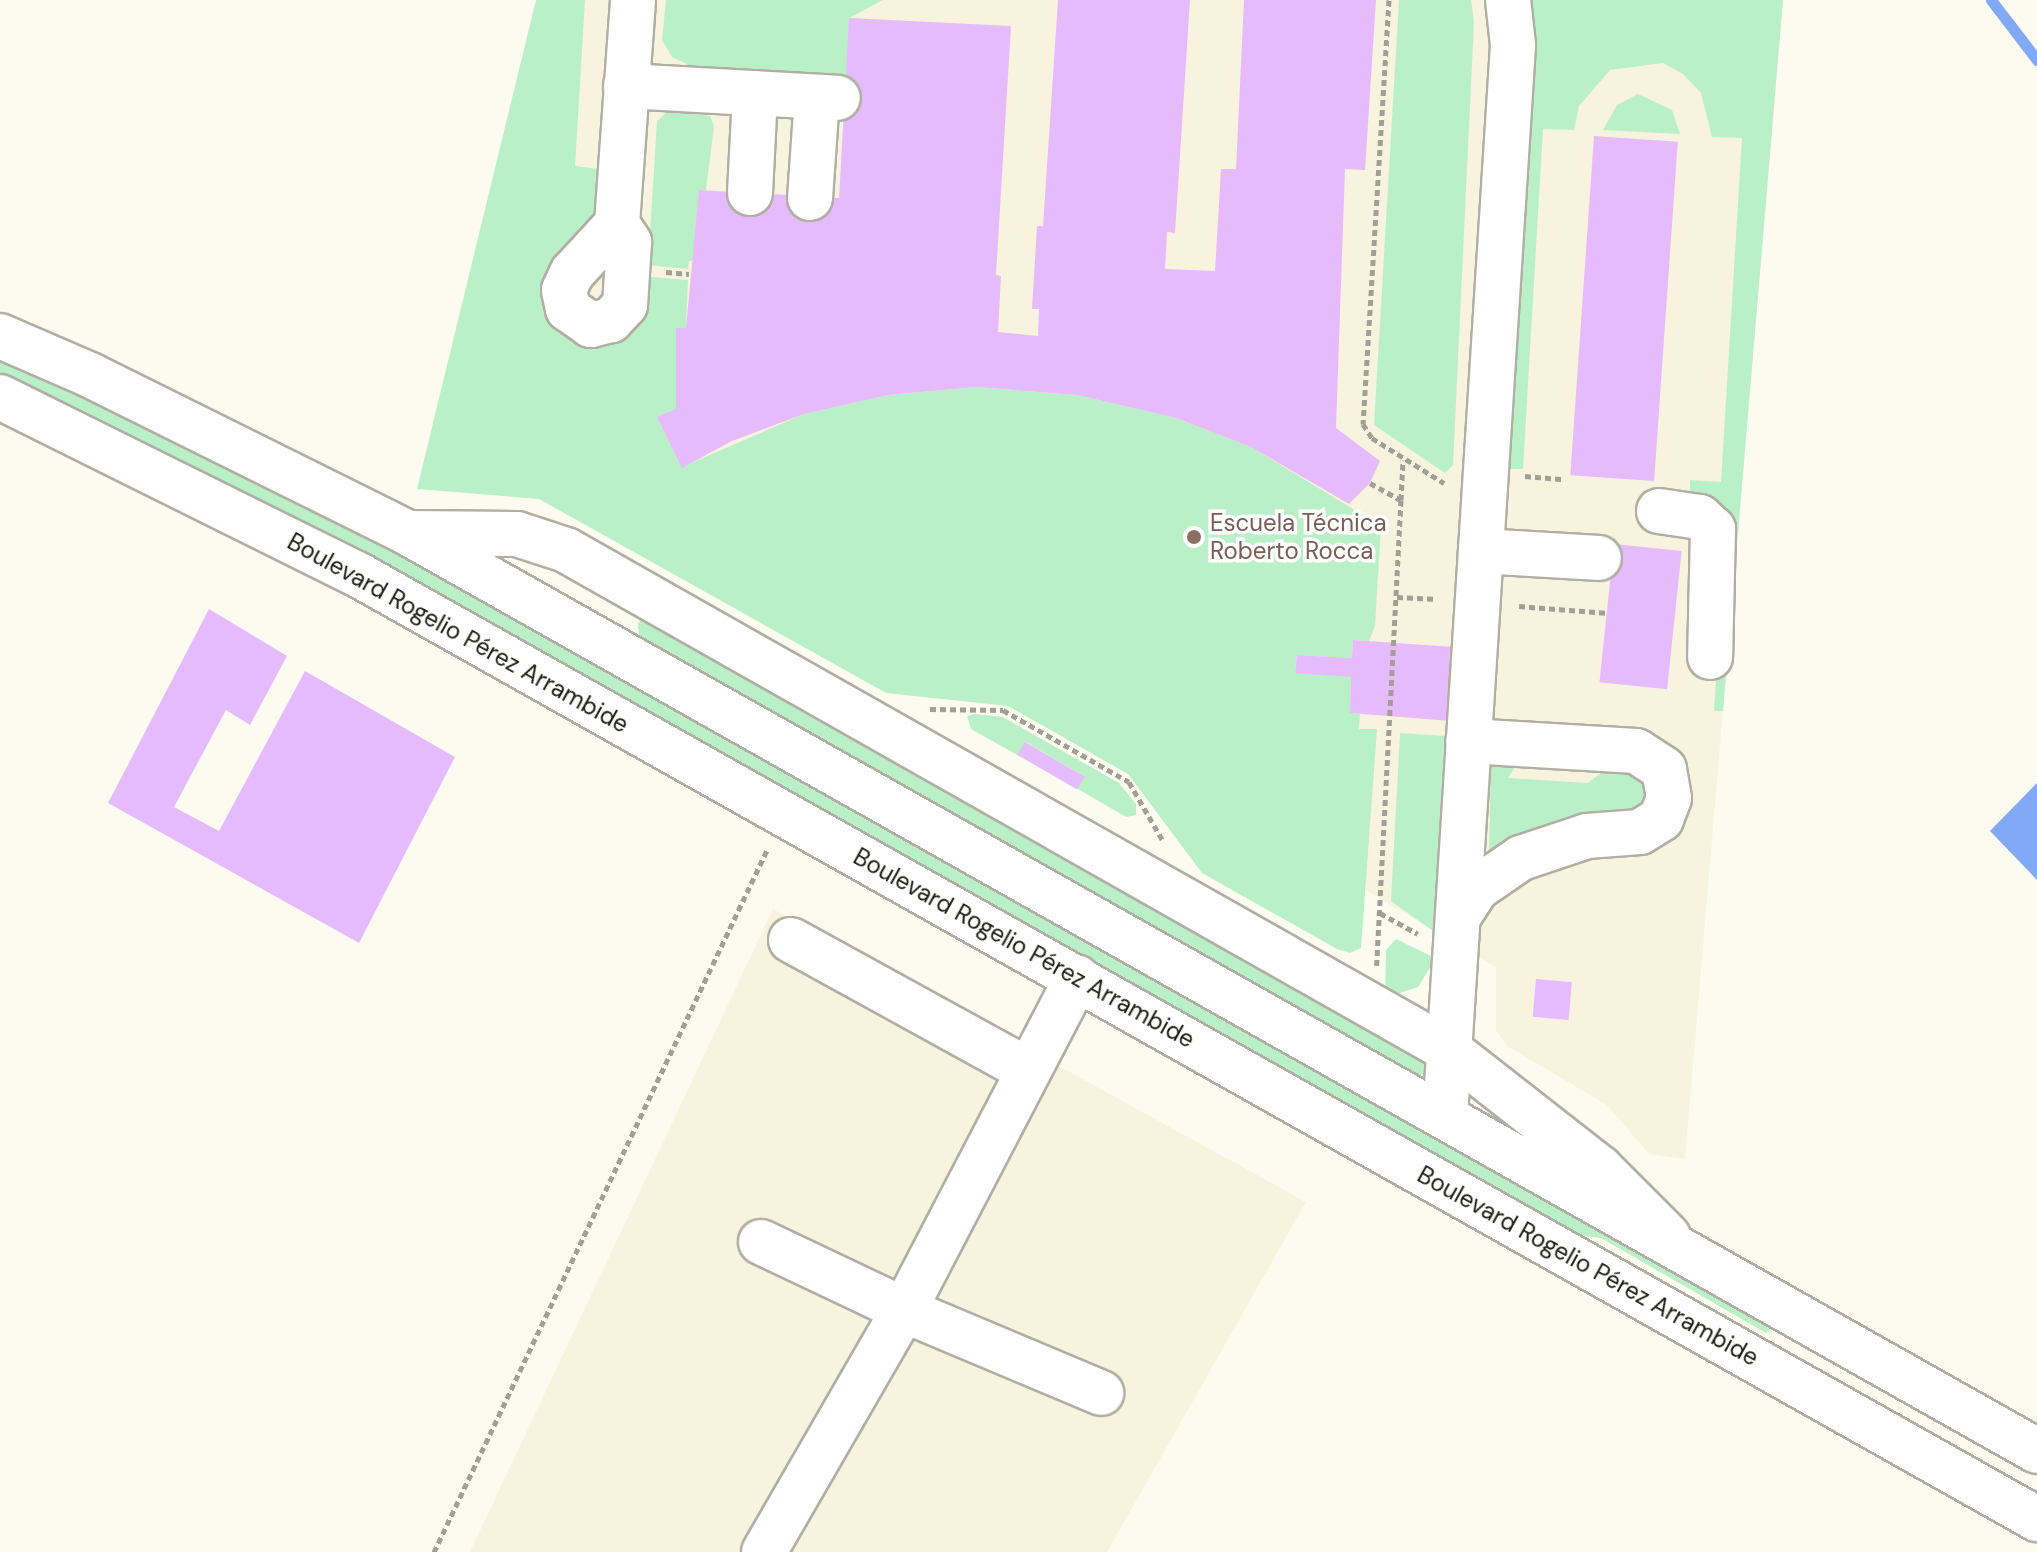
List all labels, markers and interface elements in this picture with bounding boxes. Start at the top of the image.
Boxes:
place label: Escuela Técnica Roberto Rocca [1210,509,1386,565]
street label: Boulevard Rogelio Pérez Arrambide [283,527,633,739]
marker: Escuela Técnica Roberto Rocca [1185,528,1203,546]
street label: Boulevard Rogelio Pérez Arrambide [849,842,1199,1054]
street label: Boulevard Rogelio Pérez Arrambide [1413,1160,1763,1372]

